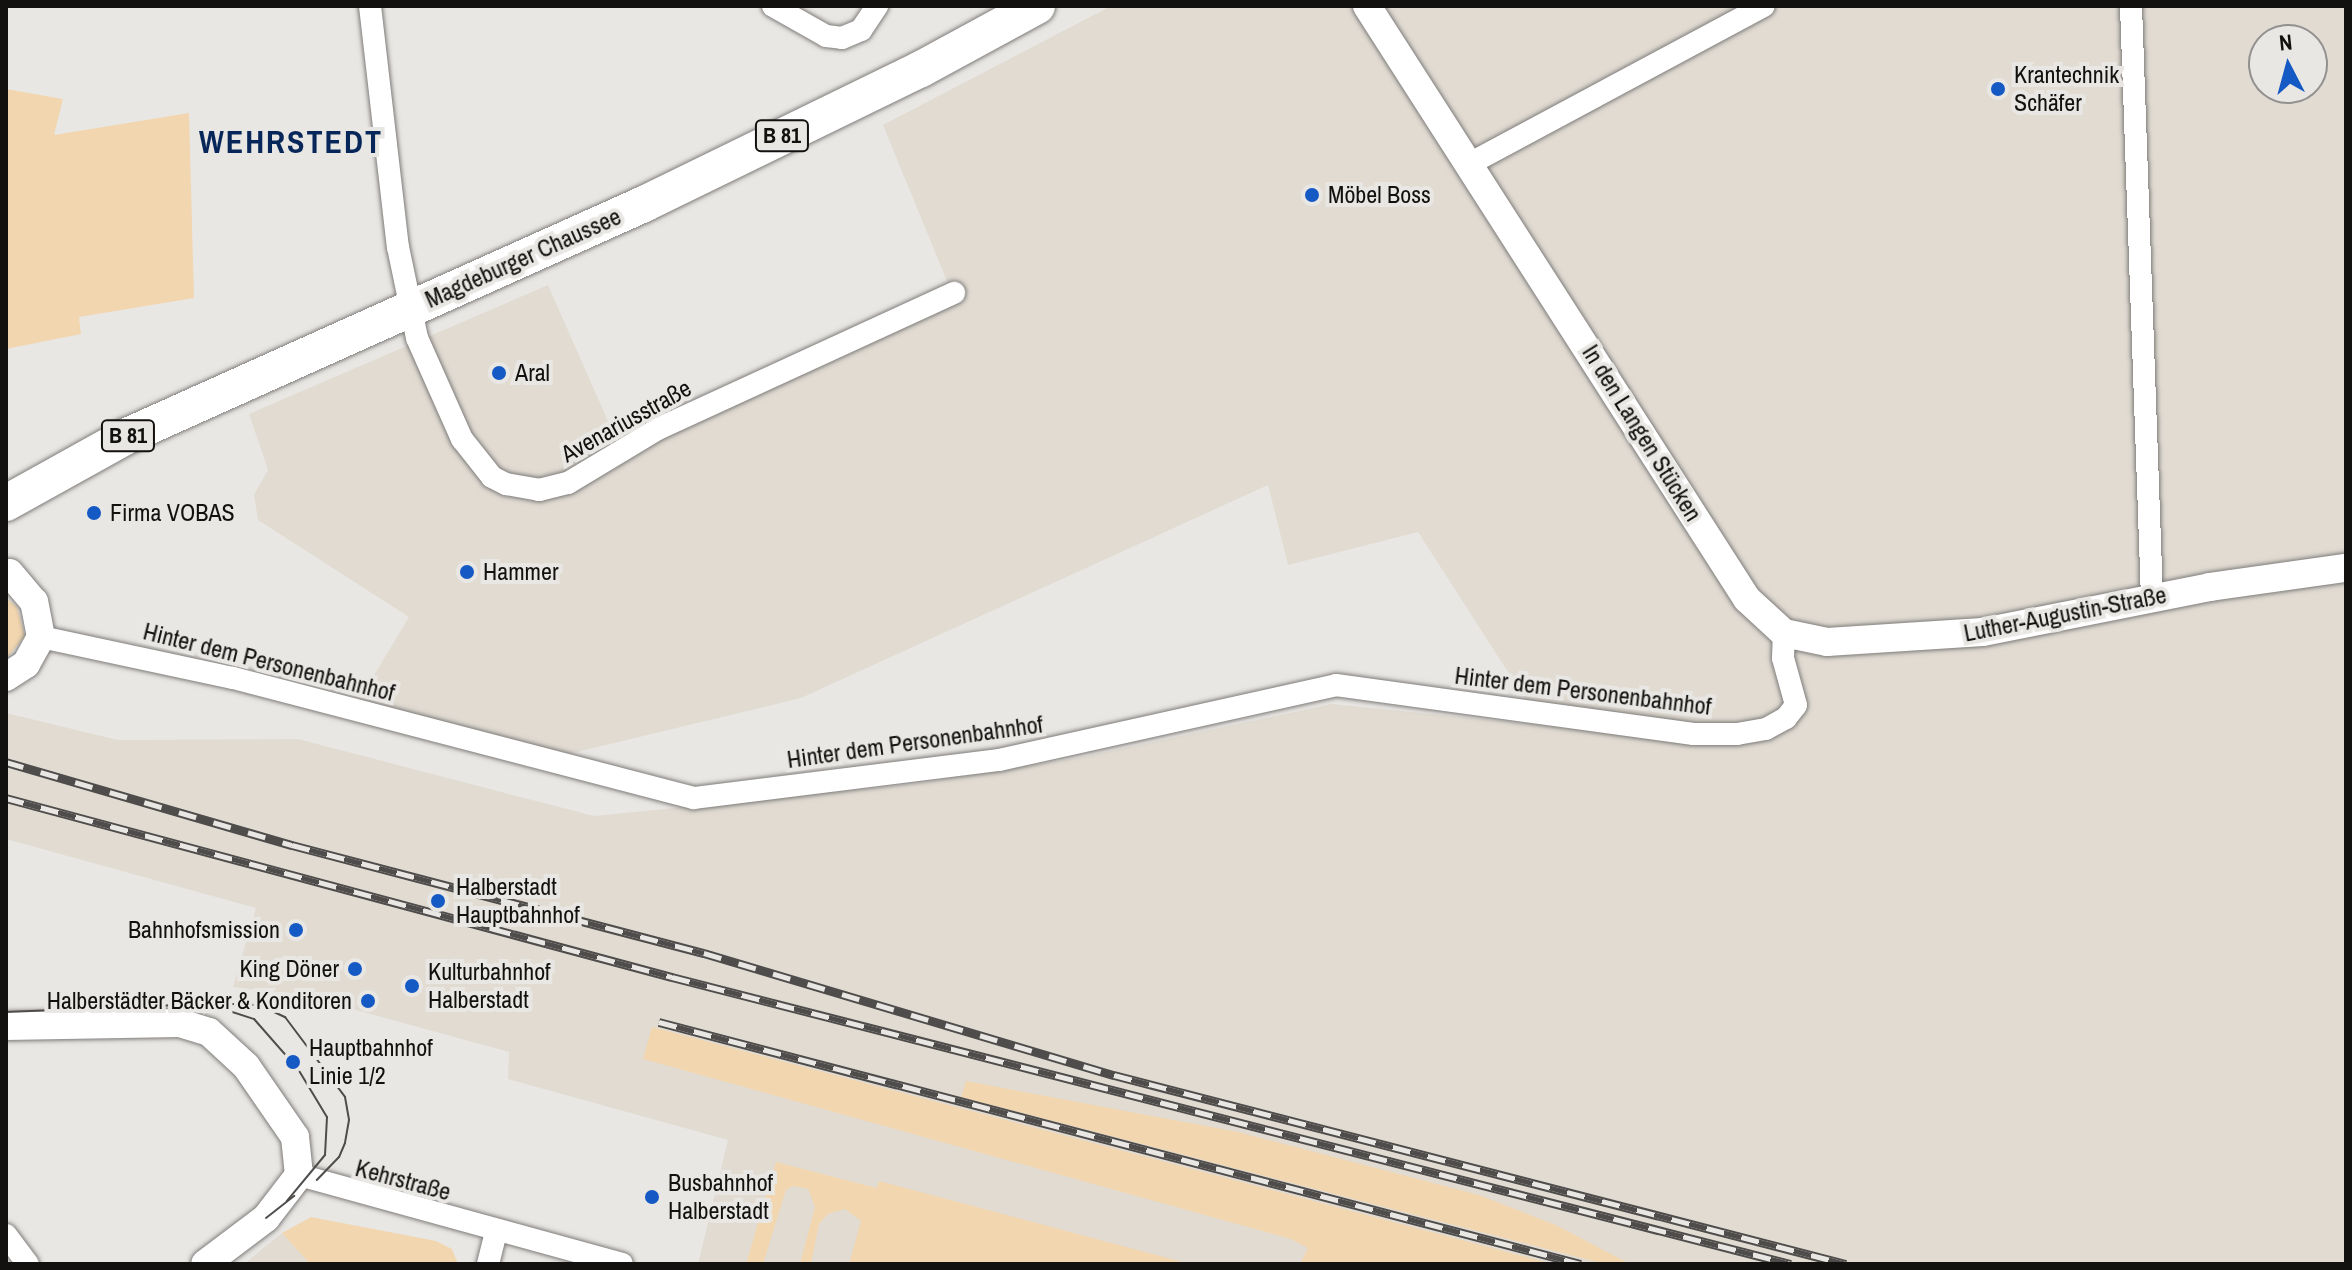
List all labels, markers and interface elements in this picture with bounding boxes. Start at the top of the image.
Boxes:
north arrow [2248,24,2328,104]
text: N [2278,27,2294,58]
place label: Krantechnik Schäfer [2014,61,2119,117]
marker: Krantechnik Schäfer [1989,80,2007,98]
road number: B 81 [754,118,810,154]
district label: WEHRSTEDT [199,123,383,161]
place label: Möbel Boss [1328,181,1431,209]
marker: Möbel Boss [1303,186,1321,204]
street label: Magdeburger Chaussee [421,202,625,314]
street label: In den Langen Stücken [1576,340,1708,526]
place label: Aral [515,359,550,387]
marker: Aral [490,364,508,382]
street label: Avenariusstraße [556,373,696,469]
road number: B 81 [100,418,156,454]
place label: Firma VOBAS [110,499,235,527]
marker: Firma VOBAS [85,504,103,522]
place label: Hammer [483,558,558,586]
marker: Hammer [458,563,476,581]
street label: Luther-Augustin-Straße [1961,580,2169,648]
street label: Hinter dem Personenbahnhof [140,617,398,707]
street label: Hinter dem Personenbahnhof [1453,661,1713,721]
street label: Hinter dem Personenbahnhof [785,710,1045,774]
place label: Halberstadt Hauptbahnhof [456,873,580,929]
marker: Halberstadt Hauptbahnhof [427,890,449,912]
place label: Bahnhofsmission [128,916,280,944]
marker: Bahnhofsmission [287,921,305,939]
place label: King Döner [239,955,339,983]
place label: Kulturbahnhof Halberstadt [428,958,551,1014]
marker: King Döner [346,960,364,978]
marker: Kulturbahnhof Halberstadt [403,977,421,995]
place label: Halberstädter Bäcker & Konditoren [47,987,352,1015]
marker: Halberstädter Bäcker & Konditoren [359,992,377,1010]
place label: Hauptbahnhof Linie 1/2 [309,1034,433,1090]
marker: Hauptbahnhof Linie 1/2 [284,1053,302,1071]
street label: Kehrstraße [352,1153,454,1207]
place label: Busbahnhof Halberstadt [668,1169,773,1225]
marker: Busbahnhof Halberstadt [643,1188,661,1206]

